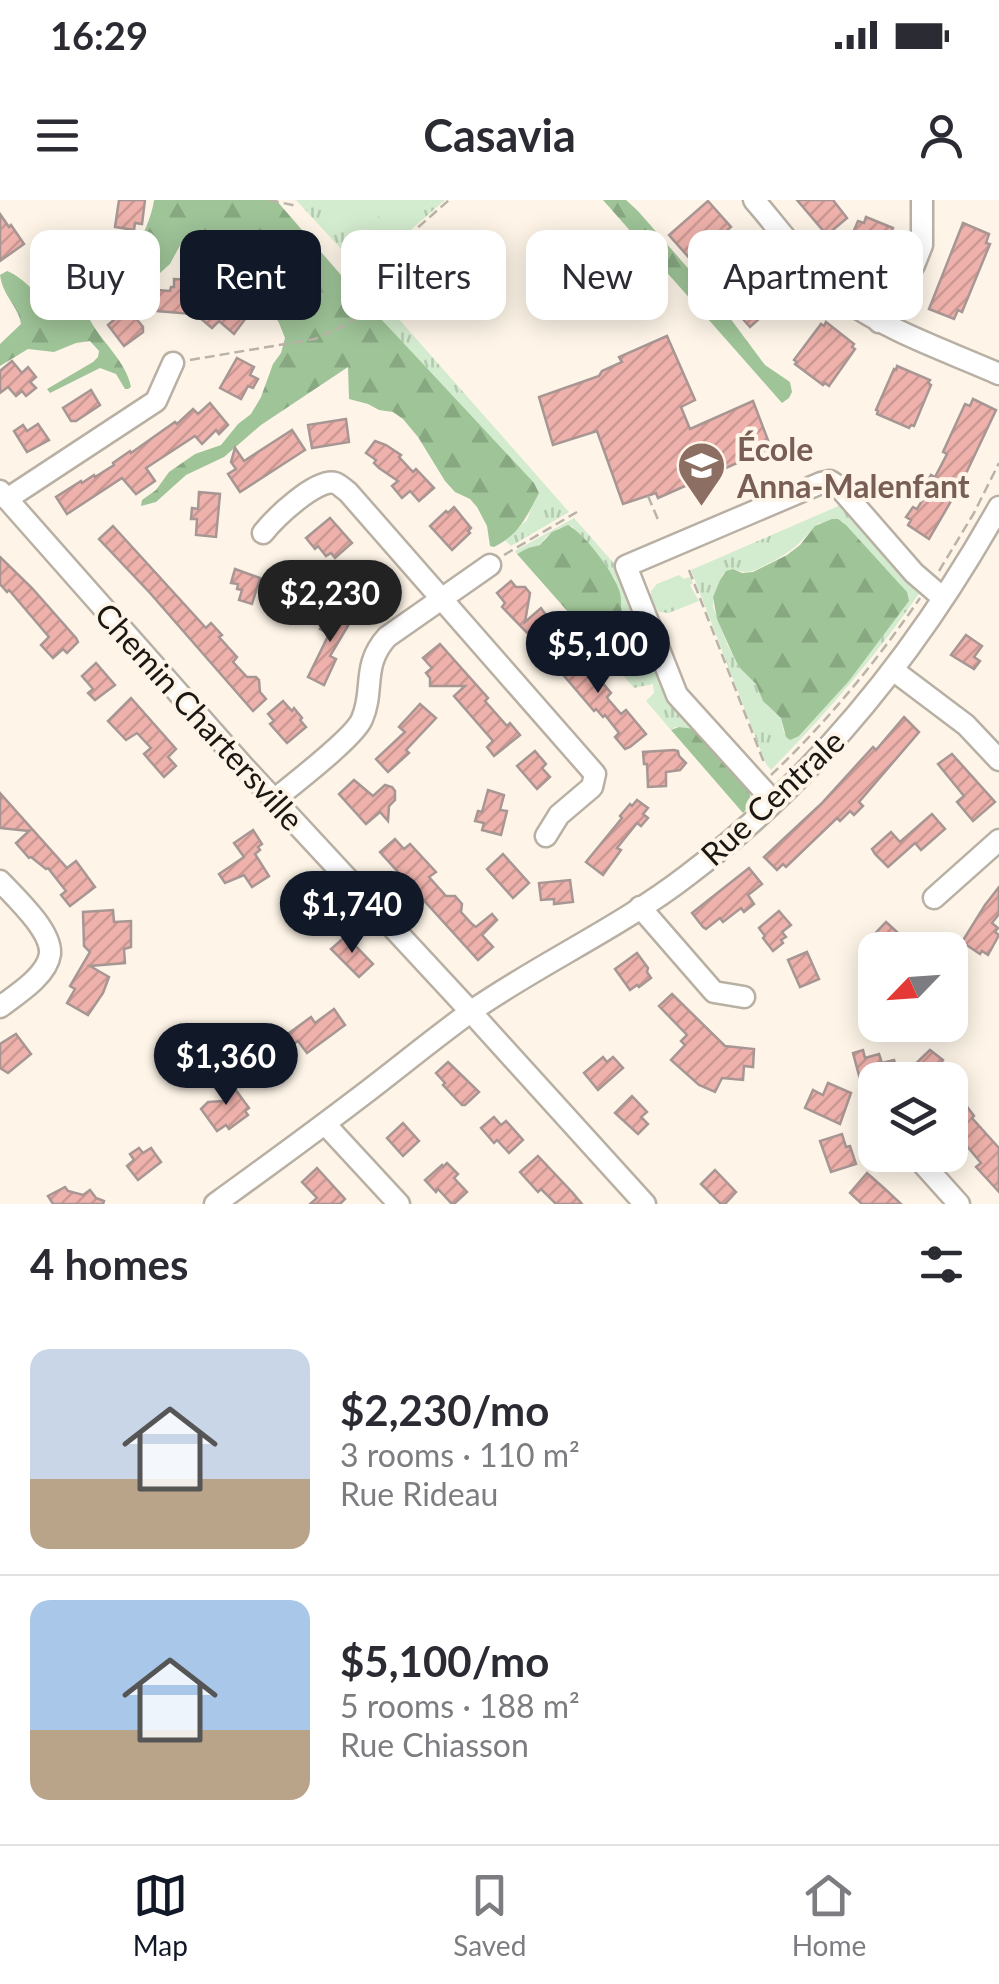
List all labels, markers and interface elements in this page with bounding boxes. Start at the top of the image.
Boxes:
text: 16:29 [50,12,148,58]
icon: menu [30,108,85,163]
text: Casavia [423,108,576,162]
icon: person [914,108,969,163]
chip: Buy [30,230,160,320]
chip: Rent [180,230,321,320]
chip: Filters [341,230,506,320]
chip: New [526,230,668,320]
chip: Apartment [688,230,923,320]
place label: École Anna-Malenfant [736,429,970,505]
school or university icon: École Anna-Malenfant [676,440,728,508]
pin: $2,230 [249,560,411,645]
text: $2,230 [280,573,380,612]
street label: Chemin Chartersville [88,594,312,838]
pin: $5,100 [517,611,679,696]
text: $5,100 [548,624,648,663]
street label: Rue Centrale [692,721,852,873]
pin: $1,740 [271,871,433,956]
text: $1,740 [302,884,402,923]
north arrow [858,932,968,1042]
map controls [858,932,968,1172]
pin: $1,360 [145,1023,307,1108]
text: $1,360 [176,1036,276,1075]
button: layers [858,1062,968,1172]
icon: filters [914,1237,969,1292]
text: 4 homes [30,1239,188,1289]
text: $2,230/mo [340,1385,549,1435]
icon: home [110,1389,230,1509]
text: 3 rooms · 110 m² [340,1435,580,1474]
text: Rue Rideau [340,1474,498,1513]
text: $5,100/mo [340,1636,549,1686]
icon: home [110,1640,230,1760]
text: 5 rooms · 188 m² [340,1686,580,1725]
text: Rue Chiasson [340,1725,529,1764]
tab: Map [133,1868,188,1962]
tab: Saved [453,1868,526,1962]
tab: Home [792,1868,866,1962]

